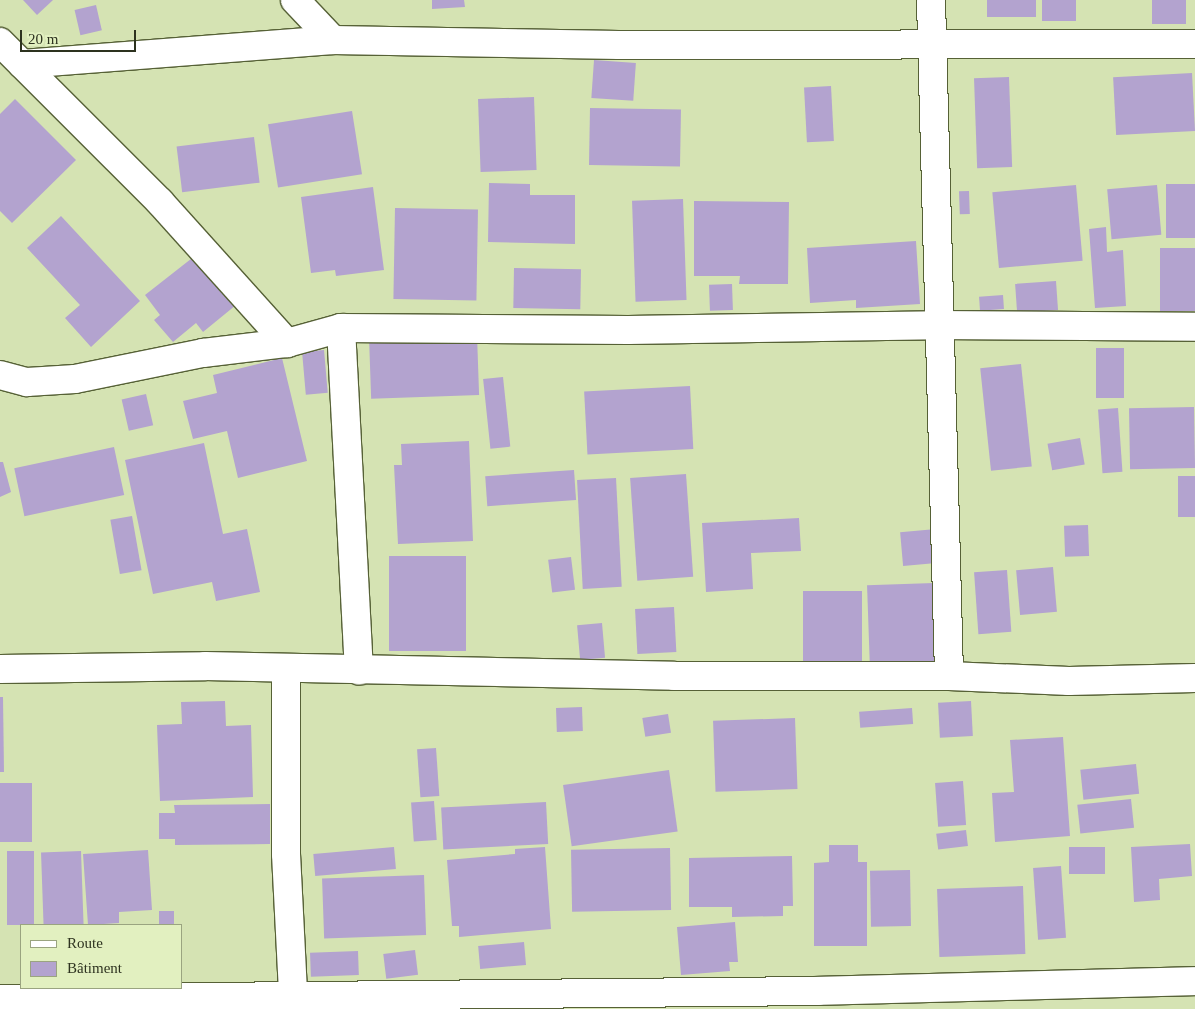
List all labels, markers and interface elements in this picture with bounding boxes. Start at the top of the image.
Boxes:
scale bar [22,20,139,52]
text: 20 m [28,31,58,47]
legend [20,924,182,989]
text: Route [67,935,103,951]
text: Bâtiment [67,960,122,976]

